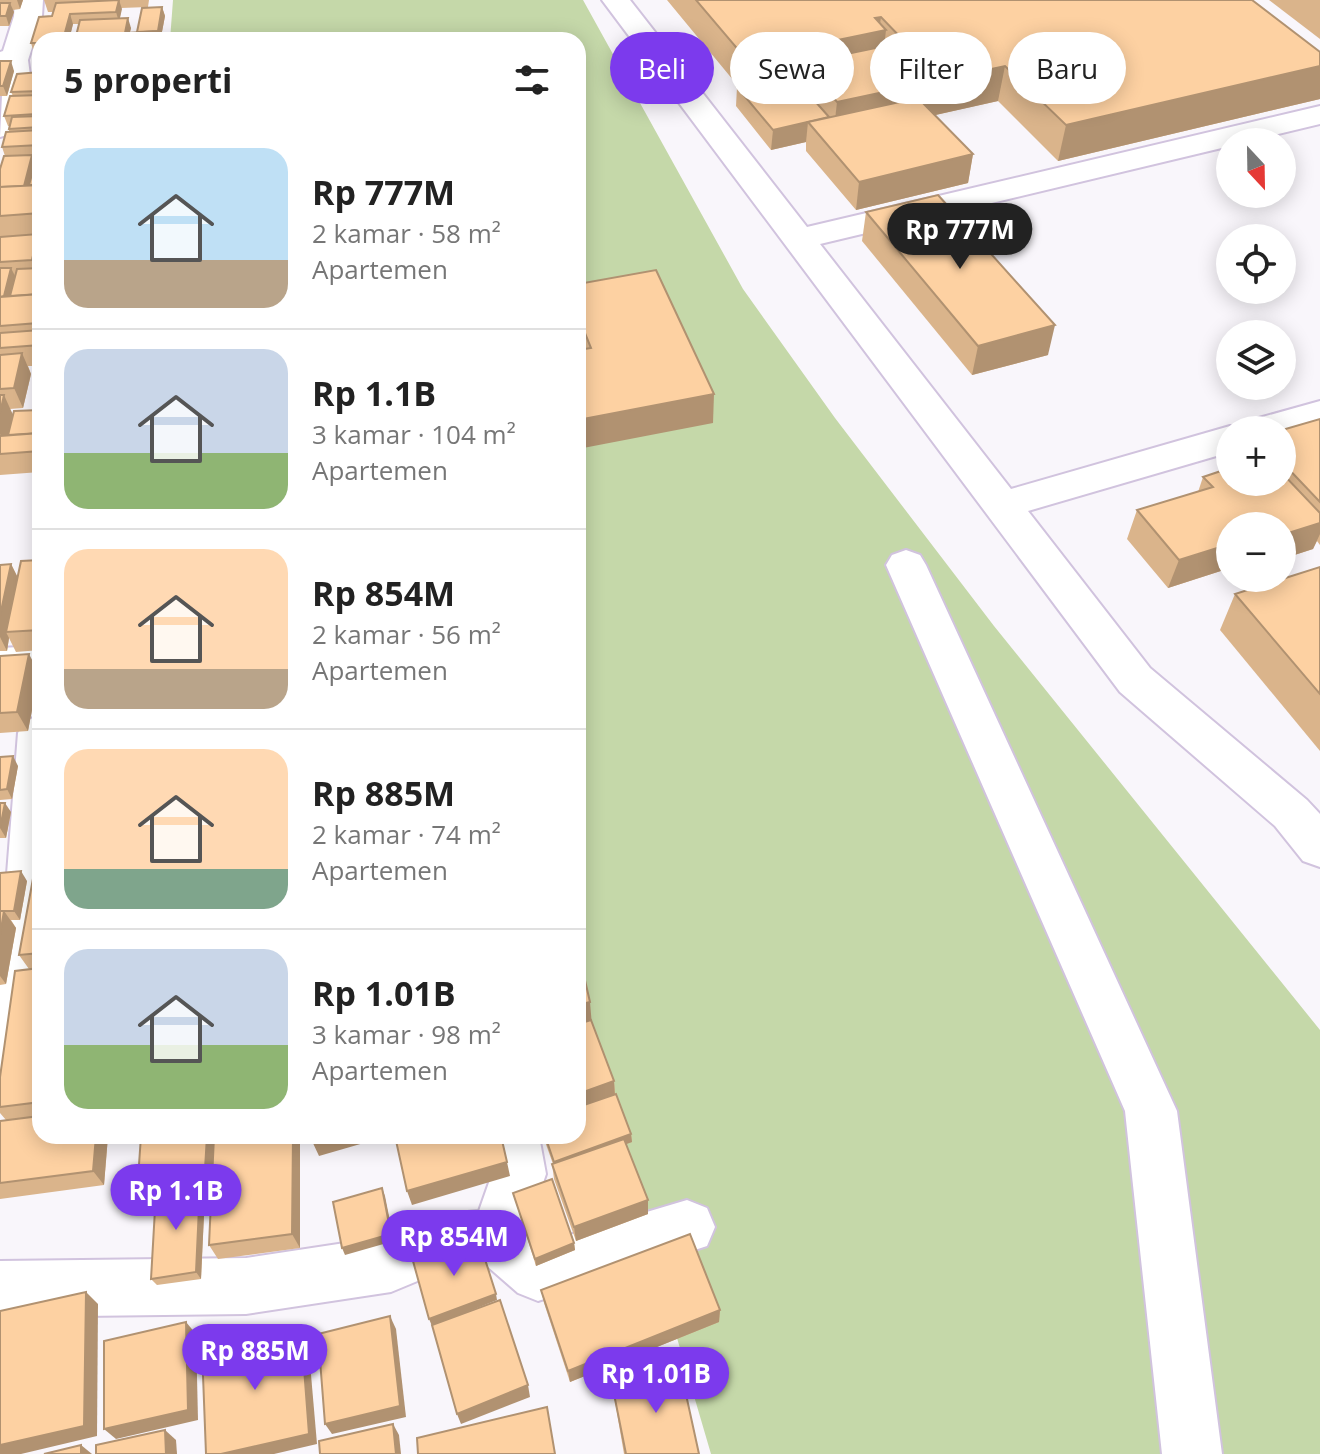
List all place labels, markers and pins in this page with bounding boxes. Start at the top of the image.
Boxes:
pin: Rp 777M [886,203,1034,271]
pin: Rp 1.1B [102,1164,250,1232]
pin: Rp 854M [380,1210,528,1278]
pin: Rp 885M [181,1324,329,1392]
pin: Rp 1.01B [573,1347,739,1415]

